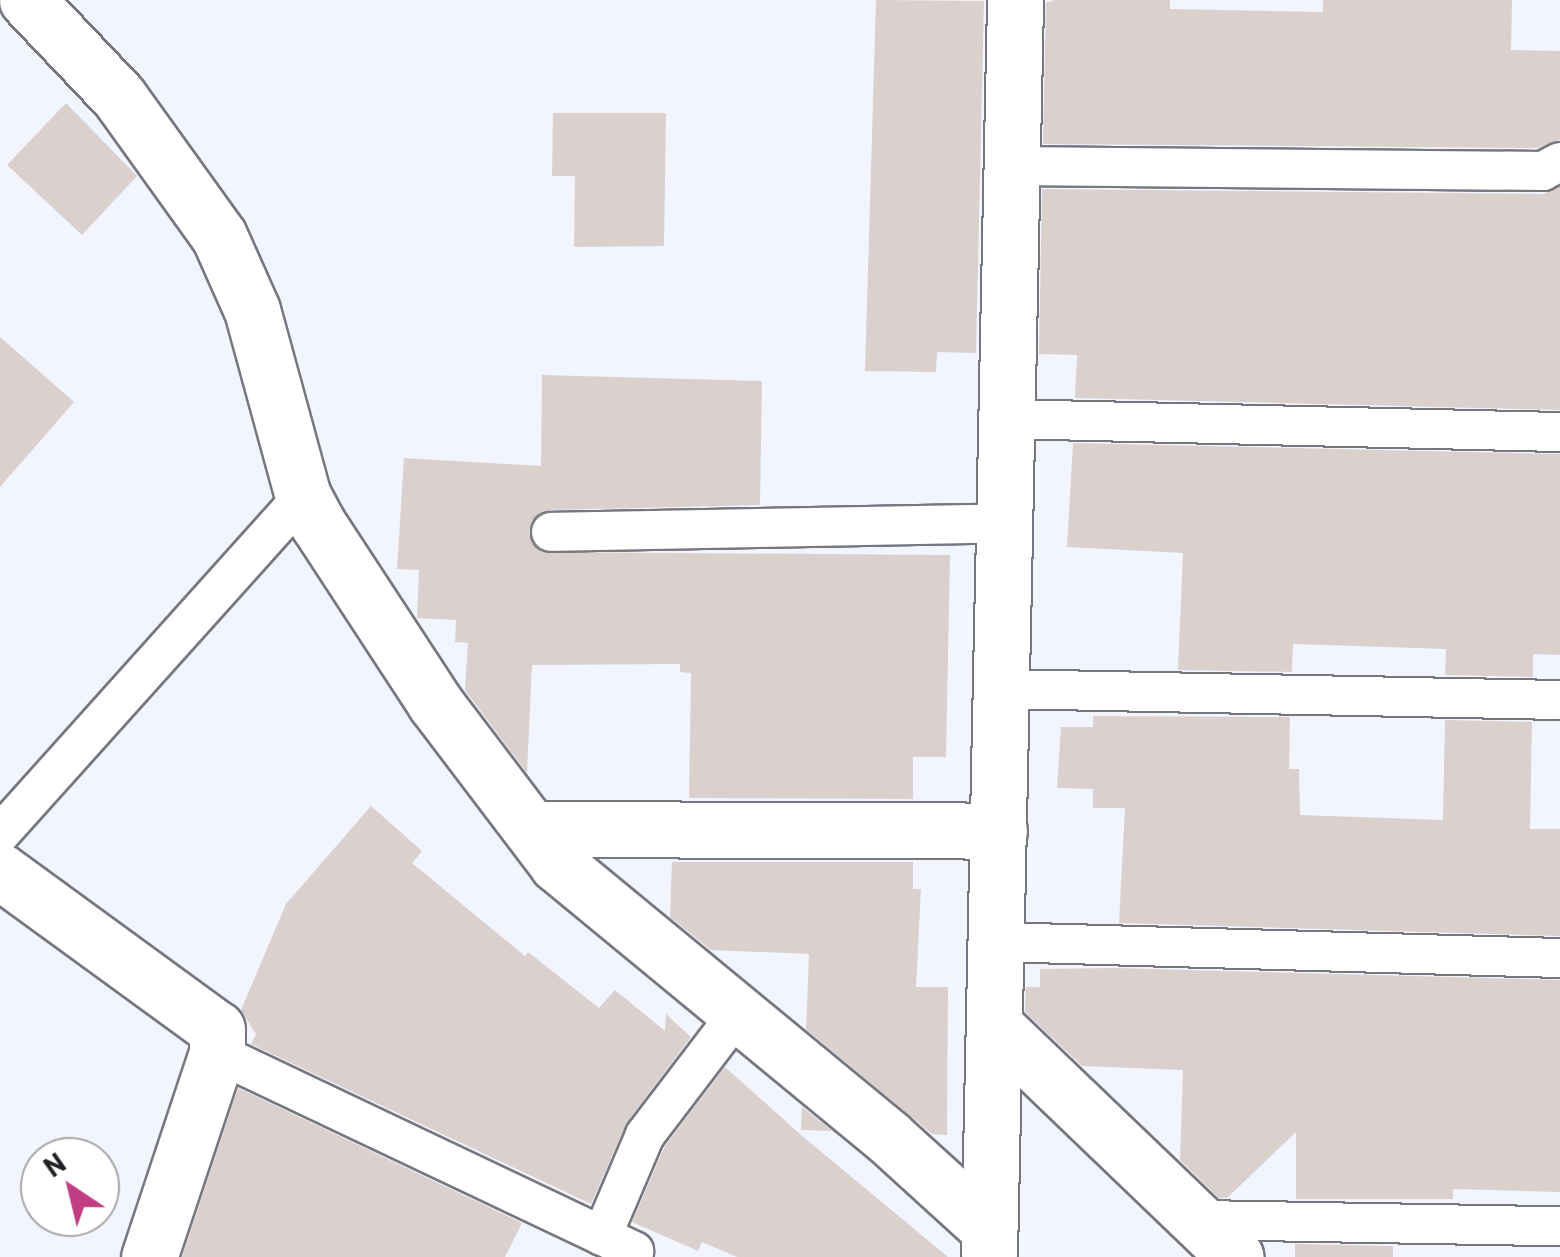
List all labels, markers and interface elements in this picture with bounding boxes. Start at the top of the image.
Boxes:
north arrow [20,1137,120,1237]
text: N [37,1145,71,1183]

